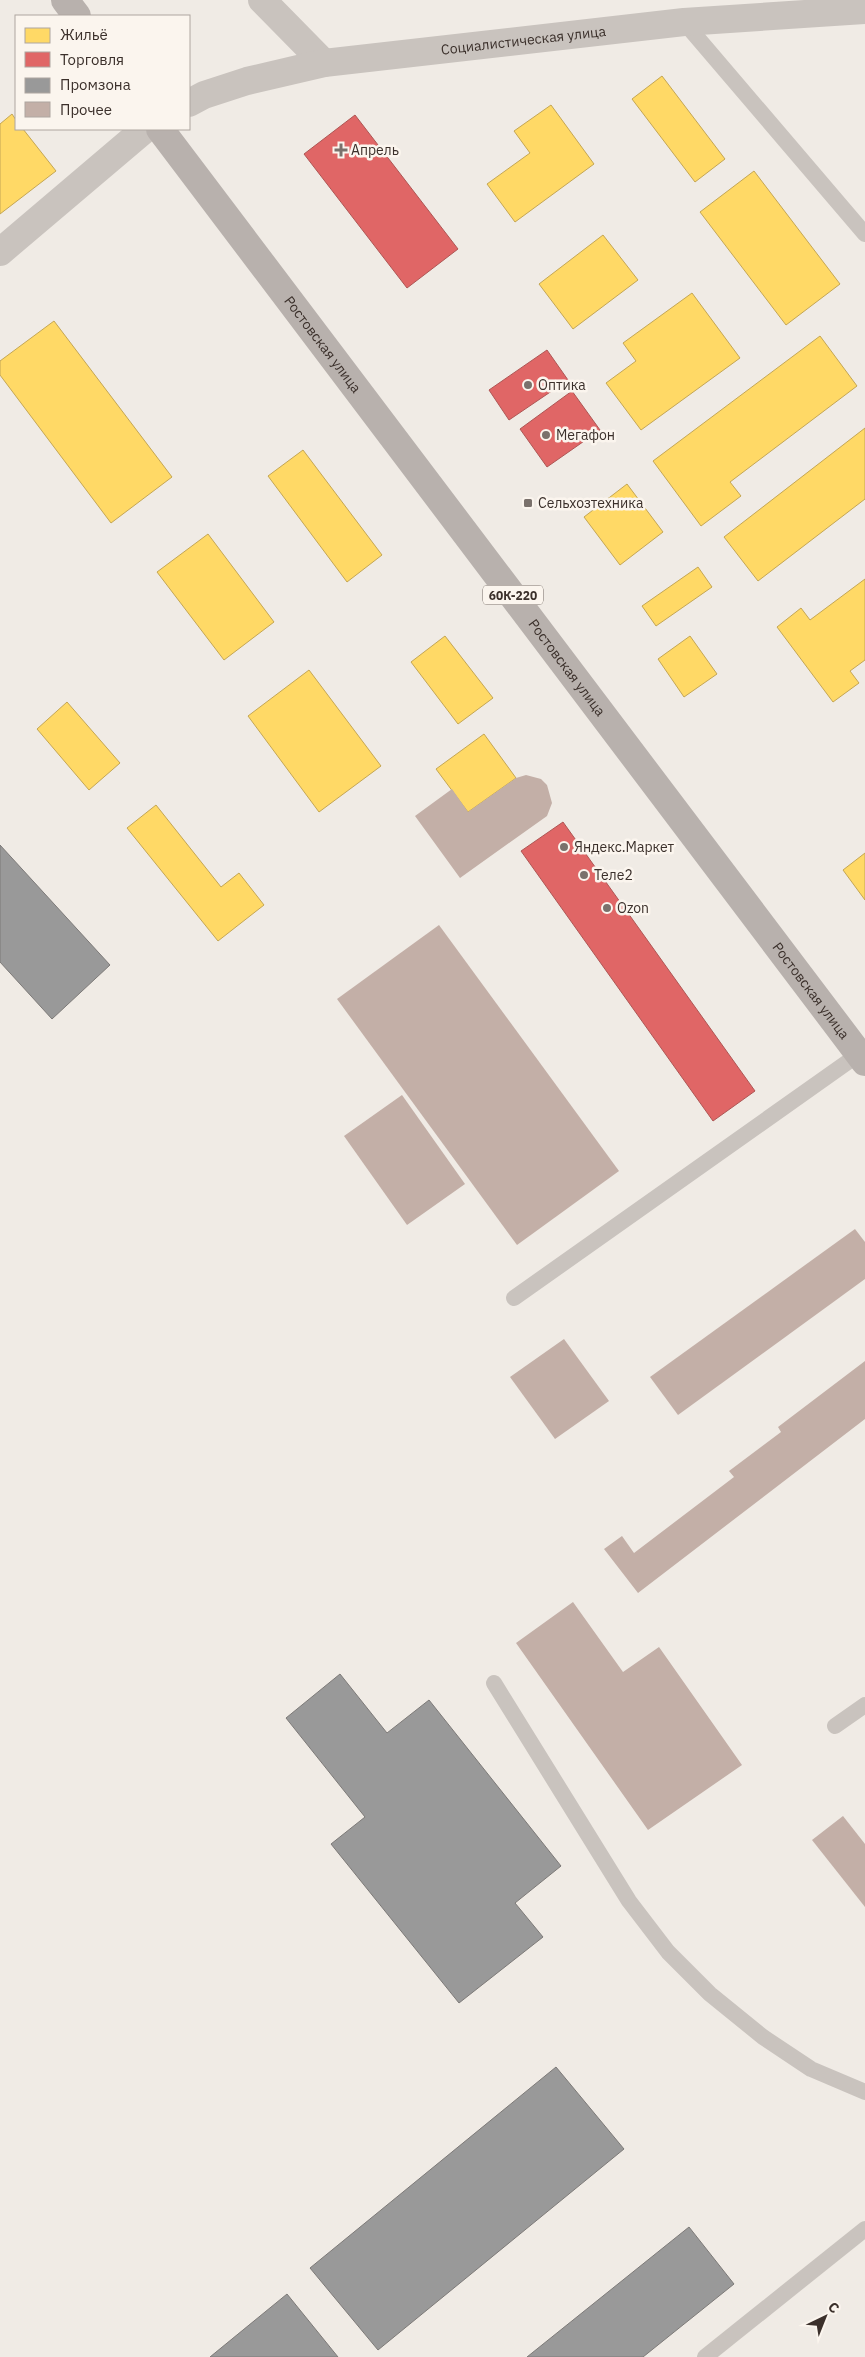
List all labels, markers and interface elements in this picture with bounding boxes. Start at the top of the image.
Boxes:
legend [15,15,190,130]
street label: Социалистическая улица [440,22,607,59]
text: Жильё [60,25,108,44]
text: Торговля [60,50,124,69]
text: Промзона [60,75,131,94]
text: Прочее [60,100,112,119]
place label: Апрель [351,141,399,159]
marker: Апрель [335,144,347,156]
street label: Ростовская улица [280,292,366,397]
place label: Оптика [538,376,586,394]
marker: Оптика [522,379,534,391]
place label: Мегафон [556,426,615,444]
marker: Мегафон [540,429,552,441]
place label: Сельхозтехника [538,494,644,512]
marker: Сельхозтехника [522,497,534,509]
road number: 60К-220 [483,586,543,604]
street label: Ростовская улица [524,615,610,720]
place label: Яндекс.Маркет [574,838,675,856]
marker: Яндекс.Маркет [558,841,570,853]
place label: Теле2 [594,866,633,884]
marker: Теле2 [578,869,590,881]
place label: Ozon [617,899,649,917]
marker: Ozon [601,902,613,914]
street label: Ростовская улица [769,939,854,1043]
north arrow [800,2292,850,2342]
text: С [824,2298,843,2317]

